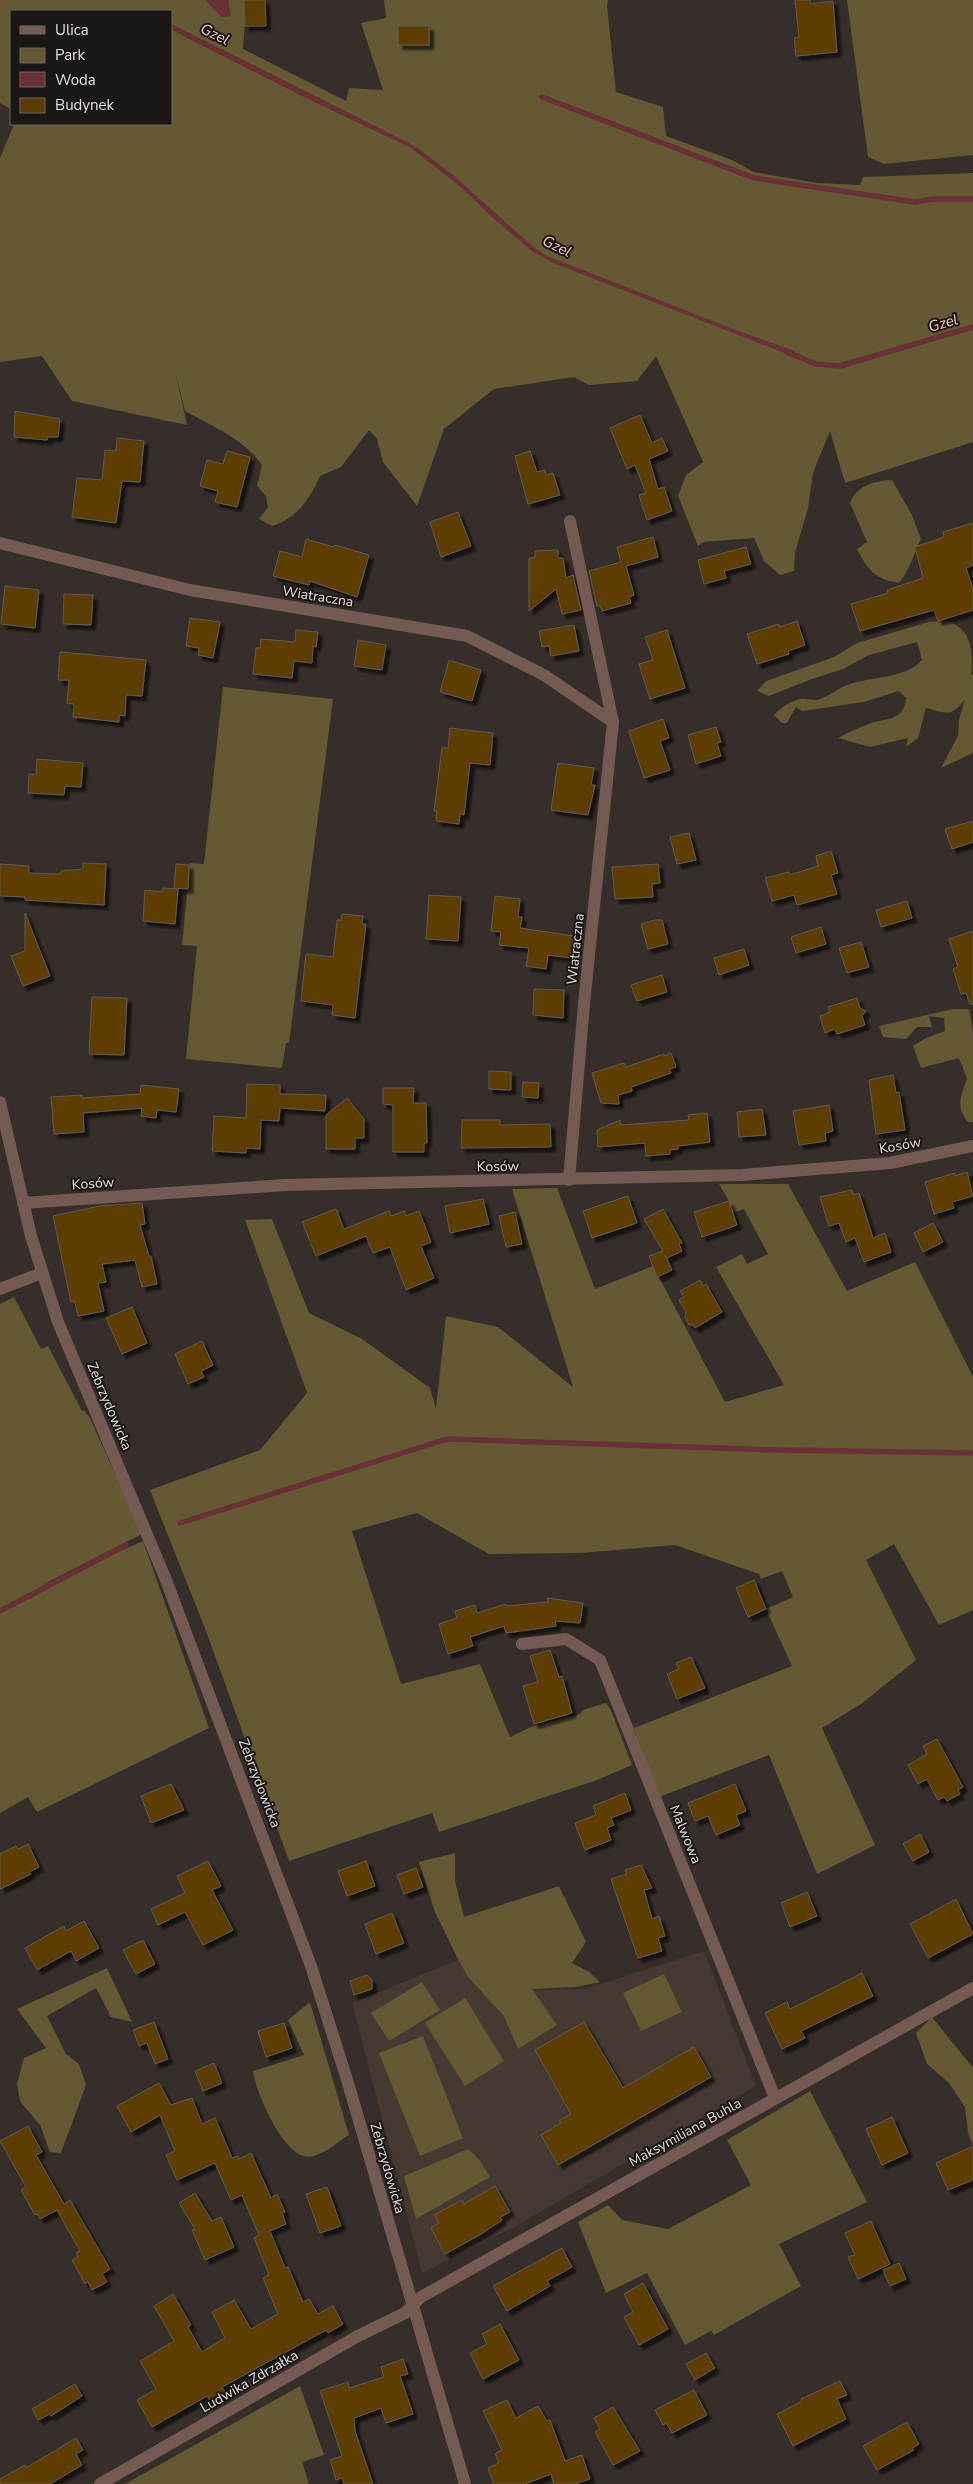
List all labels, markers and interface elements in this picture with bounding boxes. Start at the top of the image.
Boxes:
legend [10,10,172,125]
water label: Gzel [197,18,233,50]
text: Ulica [55,20,89,40]
text: Park [55,45,85,65]
text: Woda [55,70,96,90]
text: Budynek [55,95,115,115]
water label: Gzel [539,230,575,262]
water label: Gzel [926,309,960,337]
street label: Wiatraczna [281,582,355,611]
street label: Wiatraczna [562,912,589,986]
street label: Kosów [877,1132,923,1159]
street label: Kosów [477,1157,520,1176]
street label: Kosów [71,1173,115,1194]
street label: Zebrzydowicka [82,1359,137,1453]
street label: Zebrzydowicka [234,1736,285,1830]
street label: Malwowa [665,1802,706,1866]
street label: Maksymiliana Buhla [626,2094,745,2171]
street label: Zebrzydowicka [365,2120,410,2216]
street label: Ludwika Zdrzałka [197,2346,302,2417]

